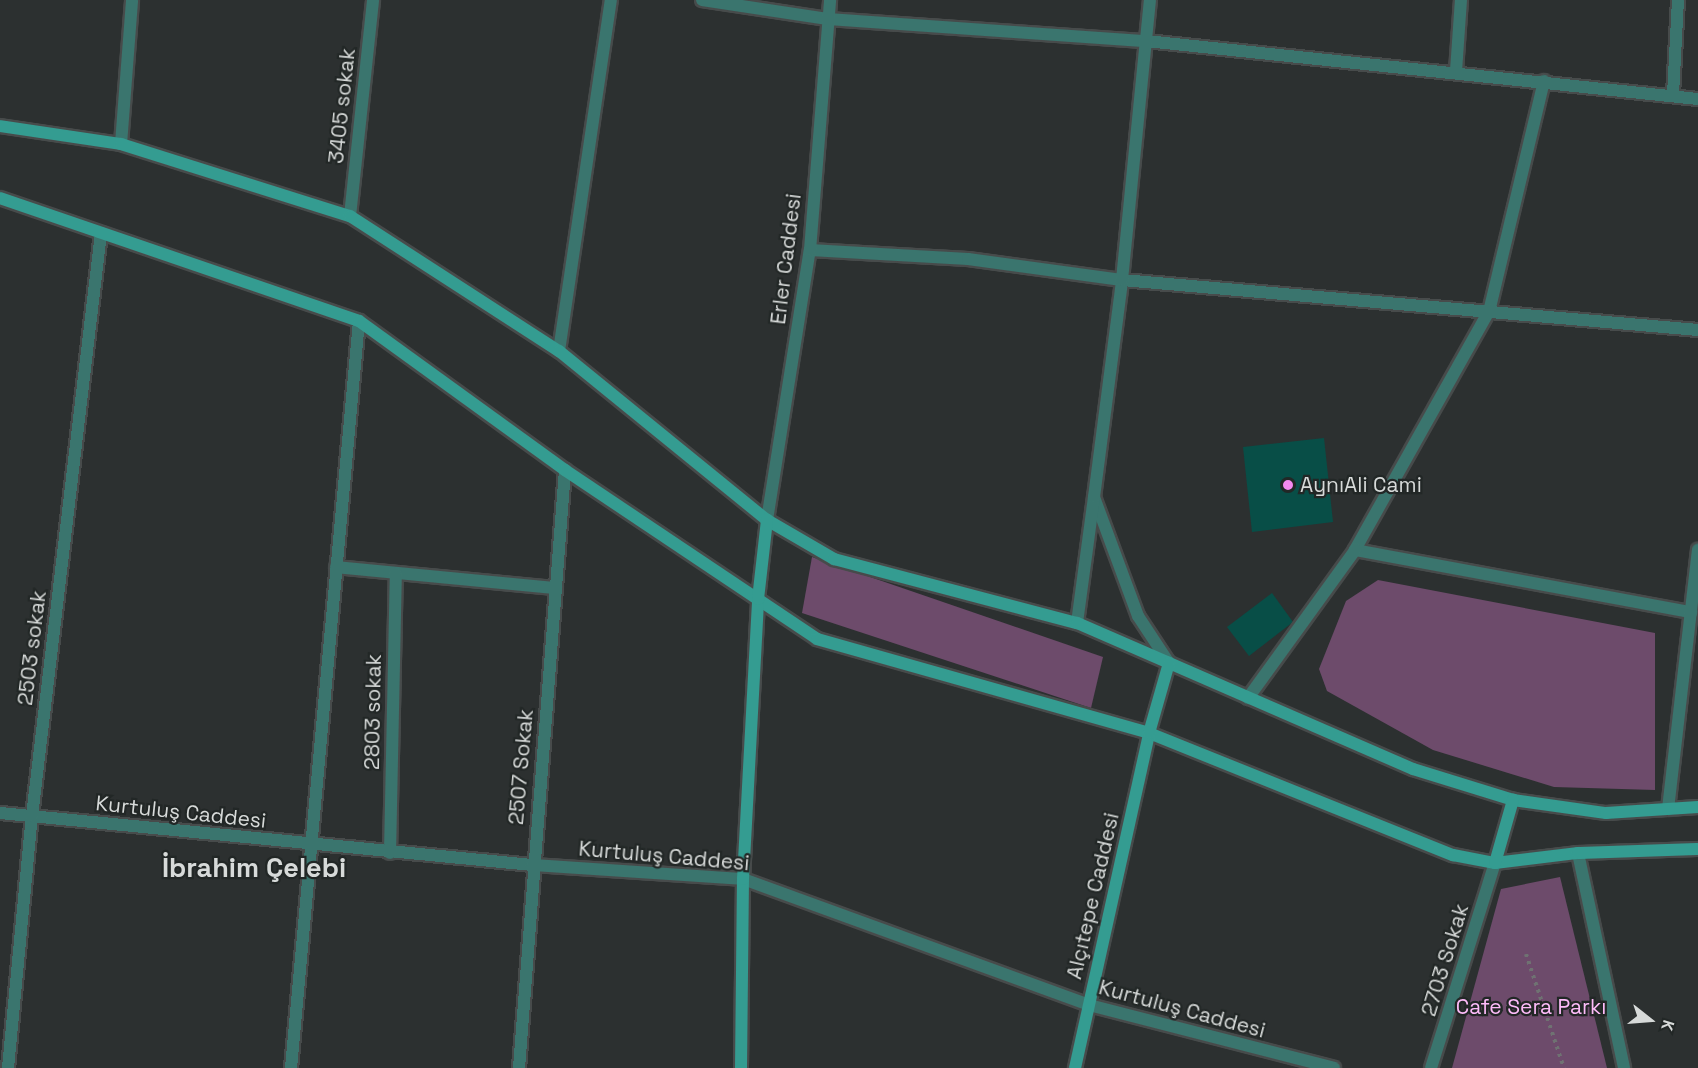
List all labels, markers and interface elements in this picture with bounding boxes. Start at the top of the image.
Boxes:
street label: 3405 sokak [323,47,361,165]
street label: Erler Caddesi [765,192,807,326]
place label: AynıAli Cami [1300,472,1422,498]
marker: AynıAli Cami [1281,478,1295,492]
street label: 2503 sokak [12,589,52,707]
street label: 2803 sokak [359,654,387,770]
street label: 2507 Sokak [503,708,539,826]
street label: Kurtuluş Caddesi [94,791,268,833]
street label: Alçıtepe Caddesi [1062,810,1124,982]
street label: Kurtuluş Caddesi [578,836,750,876]
district label: İbrahim Çelebi [162,852,346,884]
street label: 2703 Sokak [1416,901,1474,1019]
street label: Kurtuluş Caddesi [1096,975,1268,1043]
north arrow [1620,990,1680,1050]
park label: Cafe Sera Parkı [1456,994,1606,1020]
text: K [1656,1018,1679,1033]

